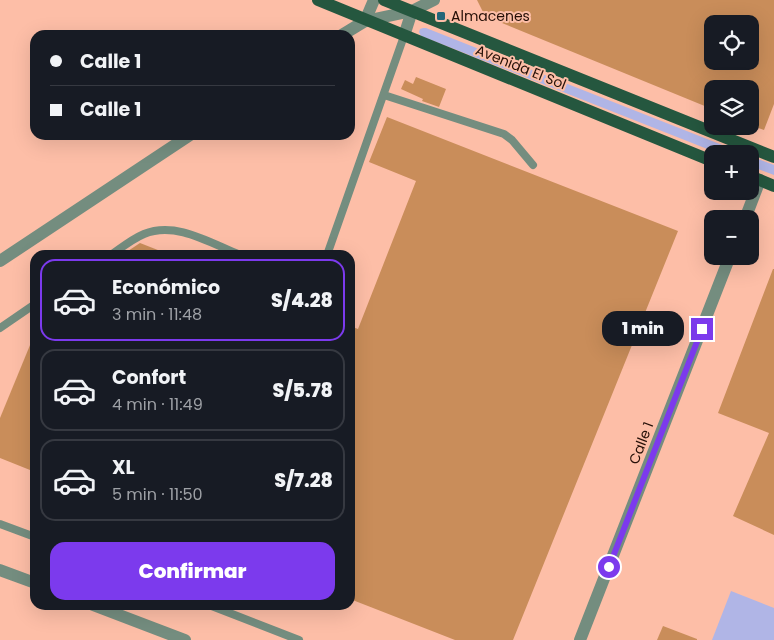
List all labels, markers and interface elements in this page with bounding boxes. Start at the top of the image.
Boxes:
place label: Almacenes [451,6,530,26]
marker: Almacenes [435,10,447,22]
map controls [704,15,759,265]
button: locate [704,15,759,70]
street label: Avenida El Sol [473,40,569,94]
text: Calle 1 [80,48,141,75]
button: layers [704,80,759,135]
text: Calle 1 [80,96,141,123]
button: + [704,145,759,200]
button: − [704,210,759,265]
text: Económico [112,274,220,301]
icon: car [52,278,97,323]
text: S/4.28 [271,287,333,314]
text: 3 min · 11:48 [112,303,202,326]
callout: 1 min [602,312,684,346]
text: 1 min [622,317,664,340]
route end [691,318,713,340]
text: Confort [112,364,186,391]
icon: car [52,368,97,413]
text: S/5.78 [273,377,333,404]
text: 4 min · 11:49 [112,393,203,416]
street label: Calle 1 [624,419,658,467]
text: XL [112,454,135,481]
icon: car [52,458,97,503]
text: S/7.28 [274,467,333,494]
text: 5 min · 11:50 [112,483,203,506]
button: Confirmar [50,542,335,600]
route start [598,556,620,578]

